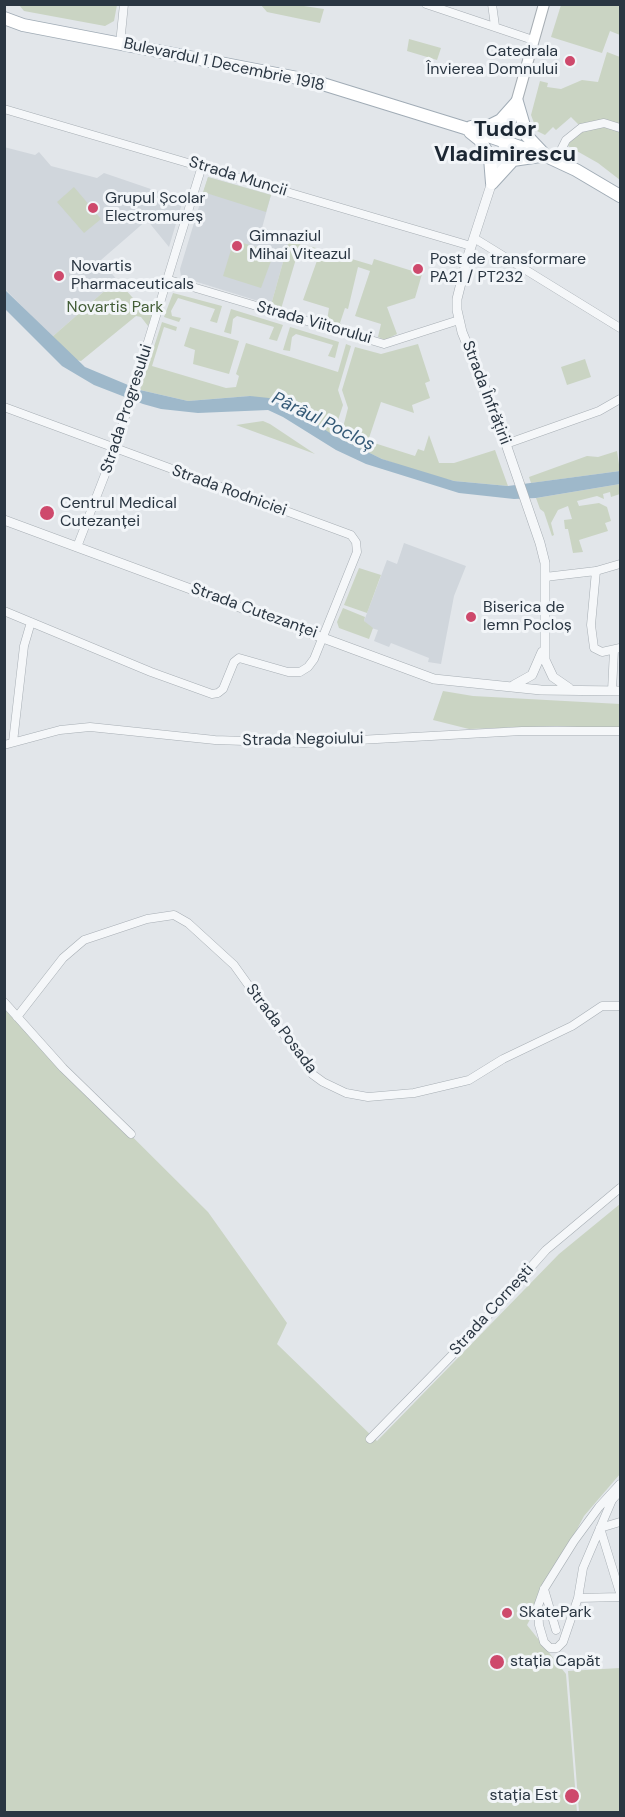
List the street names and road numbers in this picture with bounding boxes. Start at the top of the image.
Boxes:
street label: Bulevardul 1 Decembrie 1918 [122,34,326,96]
street label: Strada Muncii [187,153,289,201]
street label: Strada Viitorului [254,297,374,349]
street label: Strada Înfrățirii [457,338,515,448]
street label: Strada Progresului [97,342,157,476]
street label: Strada Rodniciei [169,461,289,521]
street label: Strada Cutezanței [188,579,320,643]
street label: Strada Negoiului [242,729,364,751]
street label: Strada Posada [241,981,321,1077]
street label: Strada Cornești [446,1260,538,1360]

